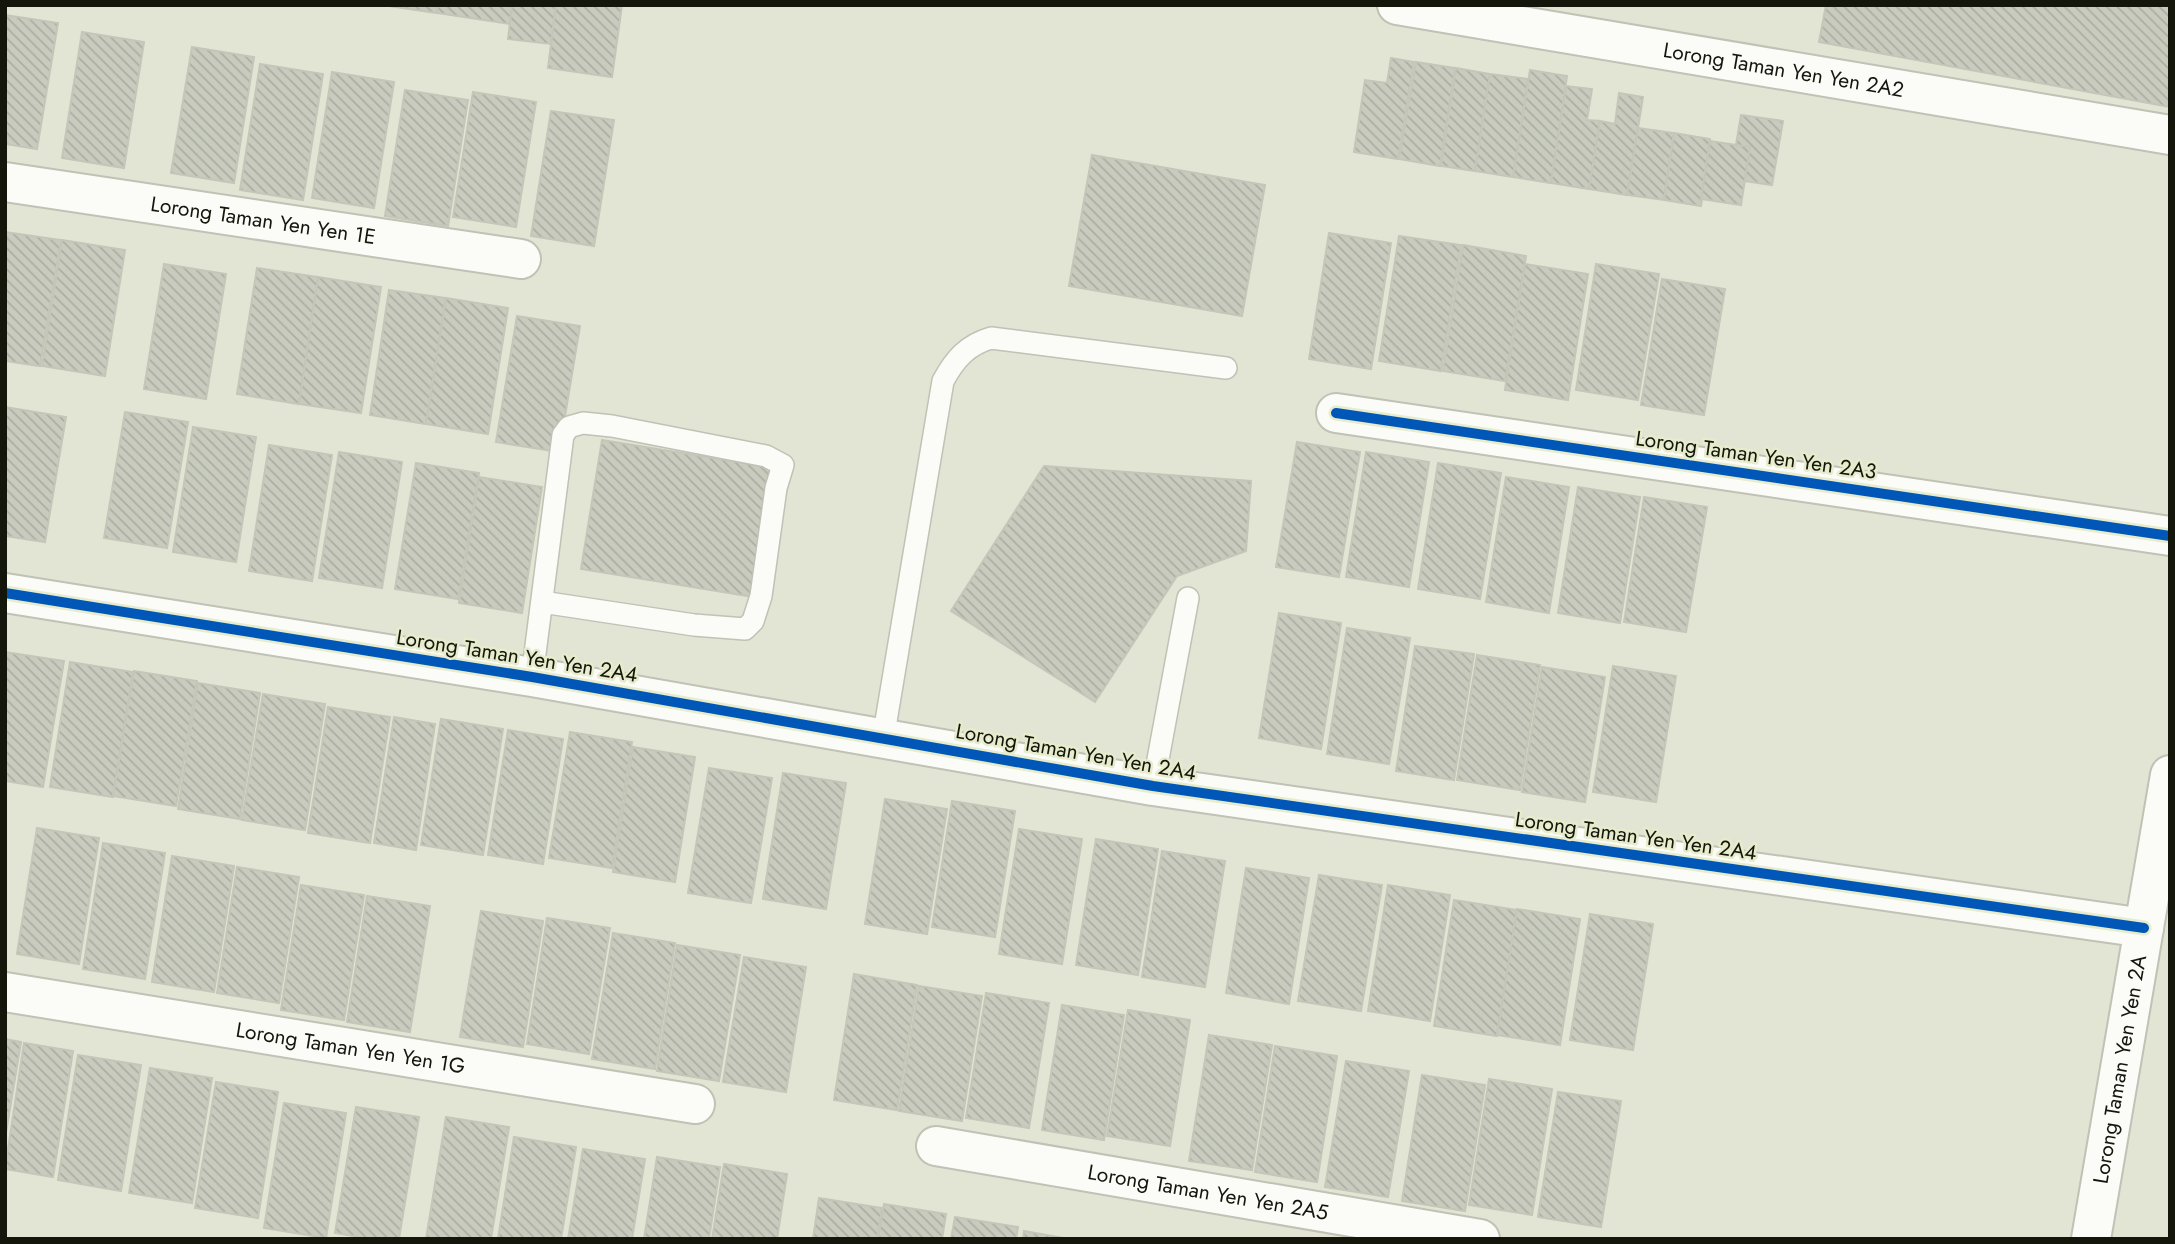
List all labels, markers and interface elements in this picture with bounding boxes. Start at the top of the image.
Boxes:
street label: Lorong Taman Yen Yen 2A2 [1661,35,1906,105]
street label: Lorong Taman Yen Yen 1E [149,189,378,252]
street label: Lorong Taman Yen Yen 2A3 [1634,423,1878,487]
street label: Lorong Taman Yen Yen 2A4 [394,622,640,690]
street label: Lorong Taman Yen Yen 2A4 [953,716,1199,788]
street label: Lorong Taman Yen Yen 2A4 [1513,804,1759,868]
street label: Lorong Taman Yen Yen 2A [2086,953,2154,1186]
street label: Lorong Taman Yen Yen 1G [234,1015,467,1081]
street label: Lorong Taman Yen Yen 2A5 [1085,1157,1331,1228]

